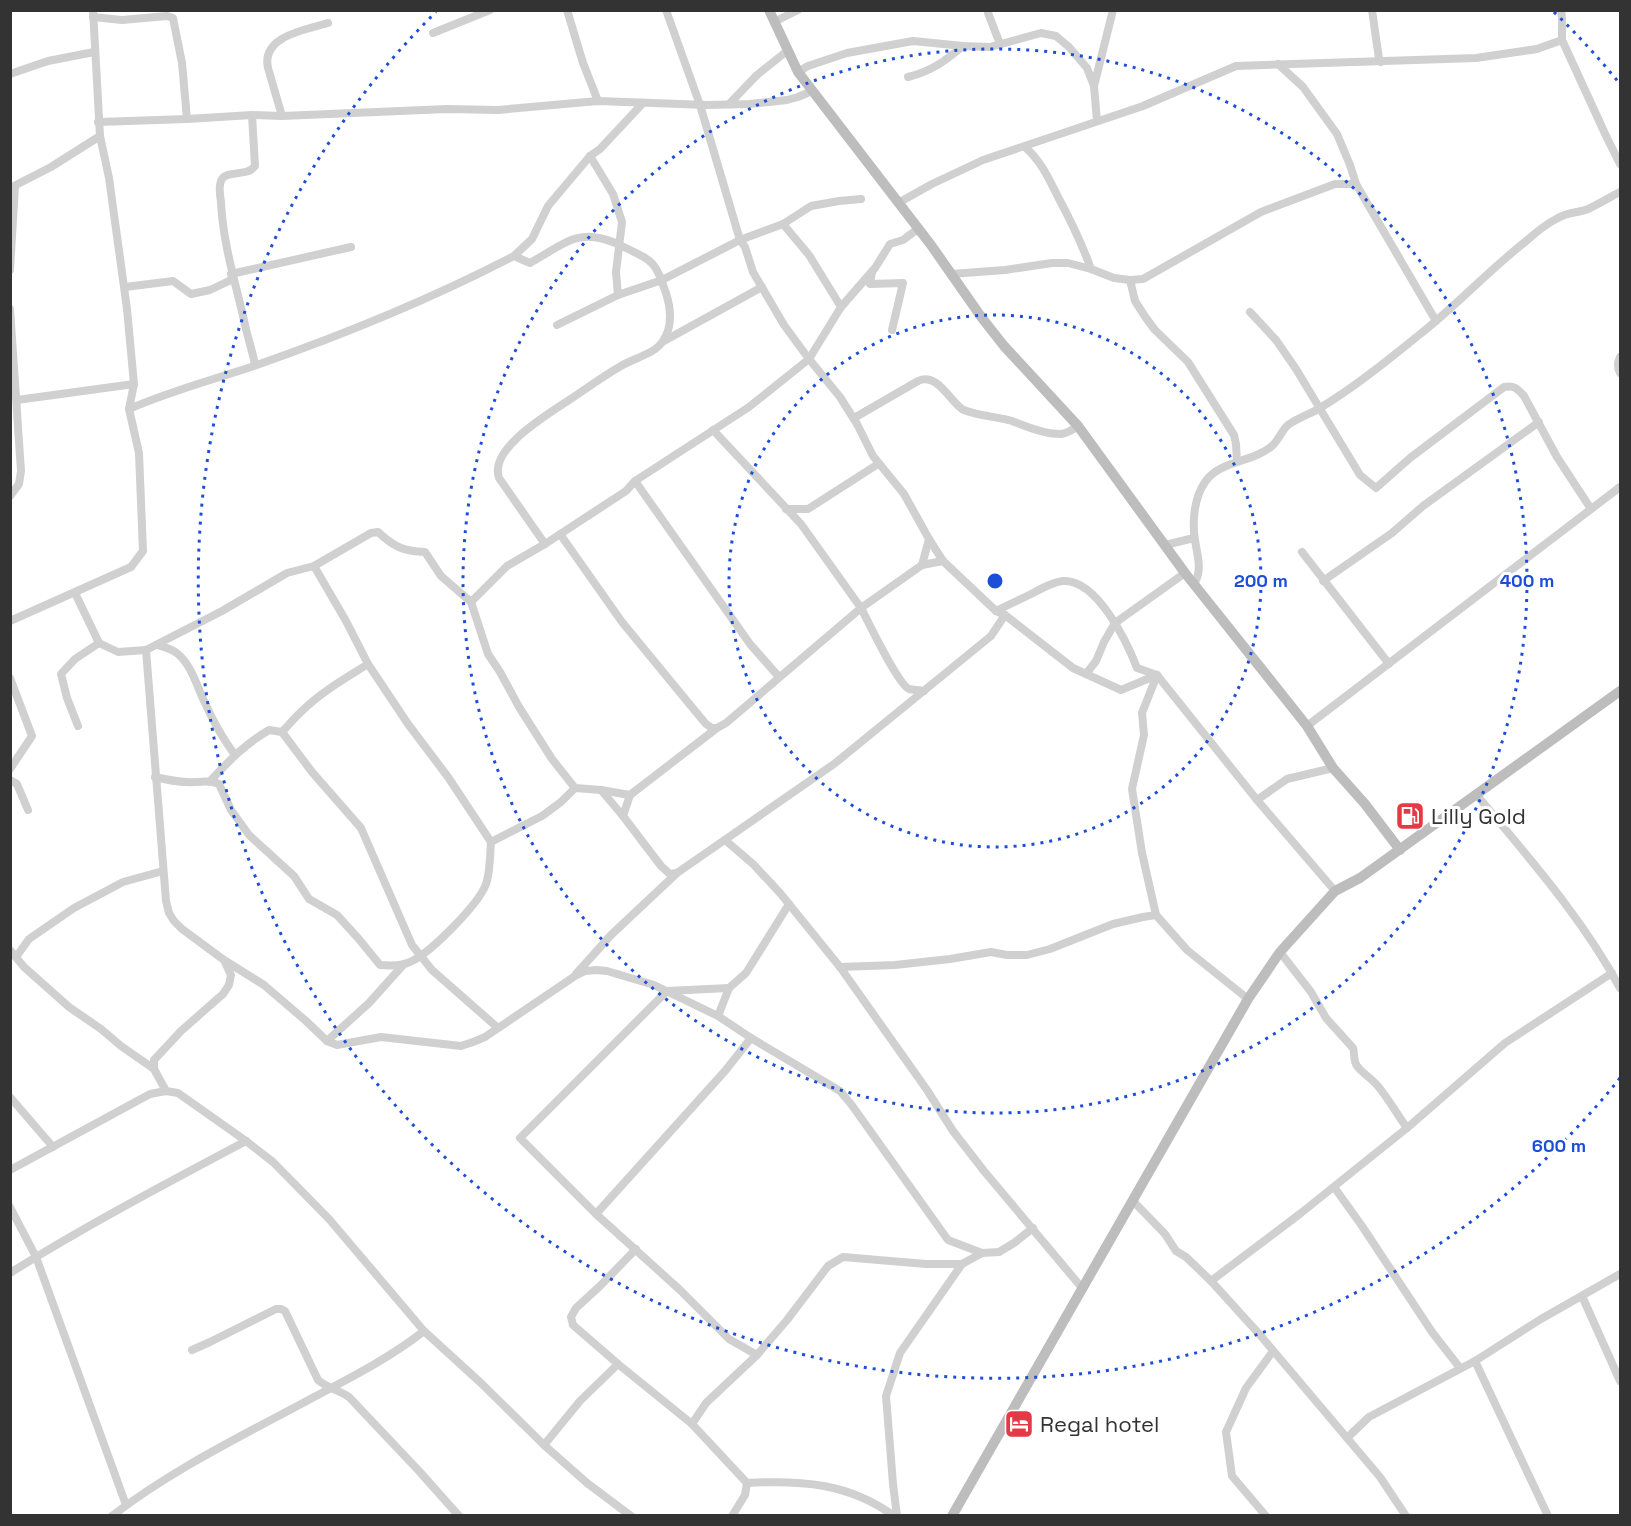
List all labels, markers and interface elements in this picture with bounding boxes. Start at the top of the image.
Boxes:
text: 200 m [1234,569,1288,592]
text: 400 m [1500,569,1554,592]
centre of rings [985,571,1005,591]
fuel station icon: Lilly Gold [1394,800,1426,832]
place label: Lilly Gold [1431,802,1526,830]
text: 600 m [1532,1134,1586,1157]
hotel icon: Regal hotel [1003,1408,1035,1440]
place label: Regal hotel [1040,1410,1160,1438]

